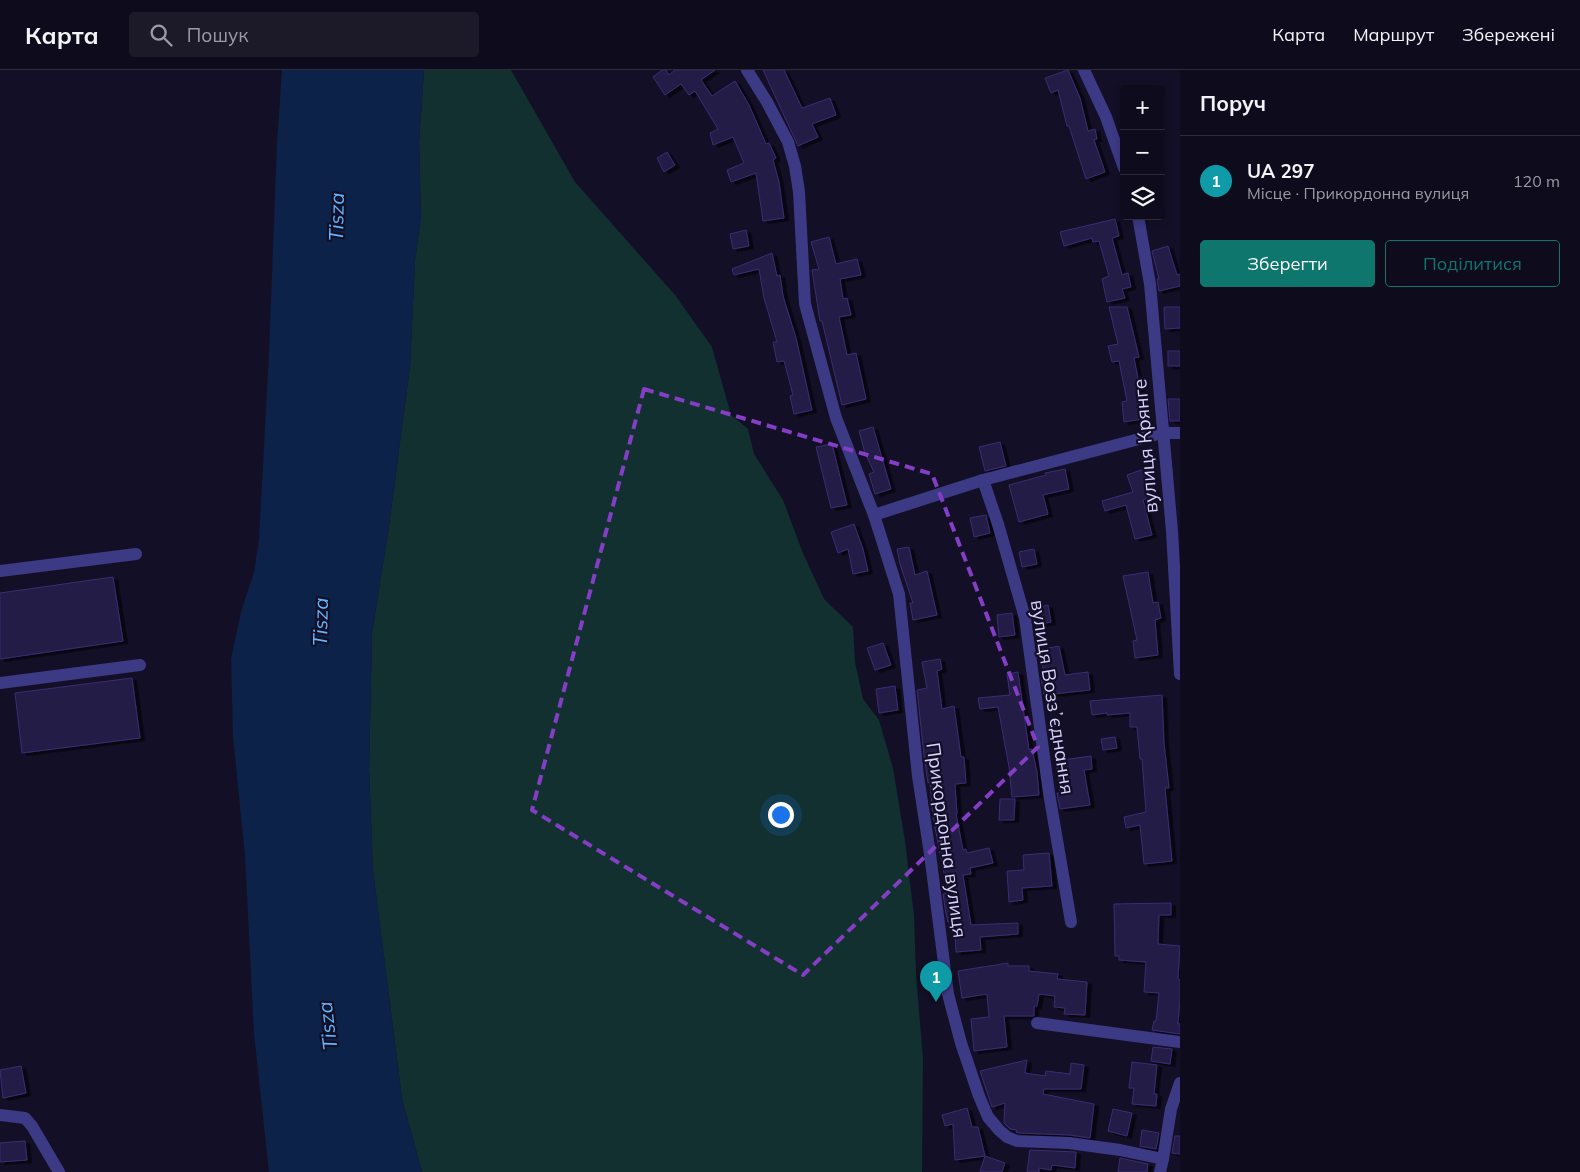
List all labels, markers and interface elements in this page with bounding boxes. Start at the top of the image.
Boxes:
search box [129,12,479,57]
text: Карта [25,20,99,50]
icon: search [147,21,175,49]
text: Пошук [187,23,248,47]
text: Карта [1272,23,1325,46]
text: Маршрут [1353,23,1434,46]
text: Збережені [1462,23,1555,46]
map controls [1120,85,1165,220]
button: + [1120,85,1165,130]
text: Поруч [1200,90,1266,116]
button: − [1120,130,1165,175]
text: UA 297 [1247,159,1315,183]
text: 1 [1211,171,1221,191]
text: 120 m [1513,171,1560,191]
button: layers [1120,175,1165,220]
text: Місце · Прикордонна вулиця [1247,183,1469,203]
water label: Tisza [323,192,349,242]
button: Зберегти [1200,240,1375,287]
button: Поділитися [1385,240,1560,287]
street label: вулиця Крянге [1127,378,1163,514]
water label: Tisza [307,597,333,647]
street label: вулиця Воззʼєднання [1026,598,1080,796]
street label: Прикордонна вулиця [921,741,973,939]
your location [768,802,794,828]
pin: 1 [920,961,952,1002]
water label: Tisza [312,1000,342,1052]

